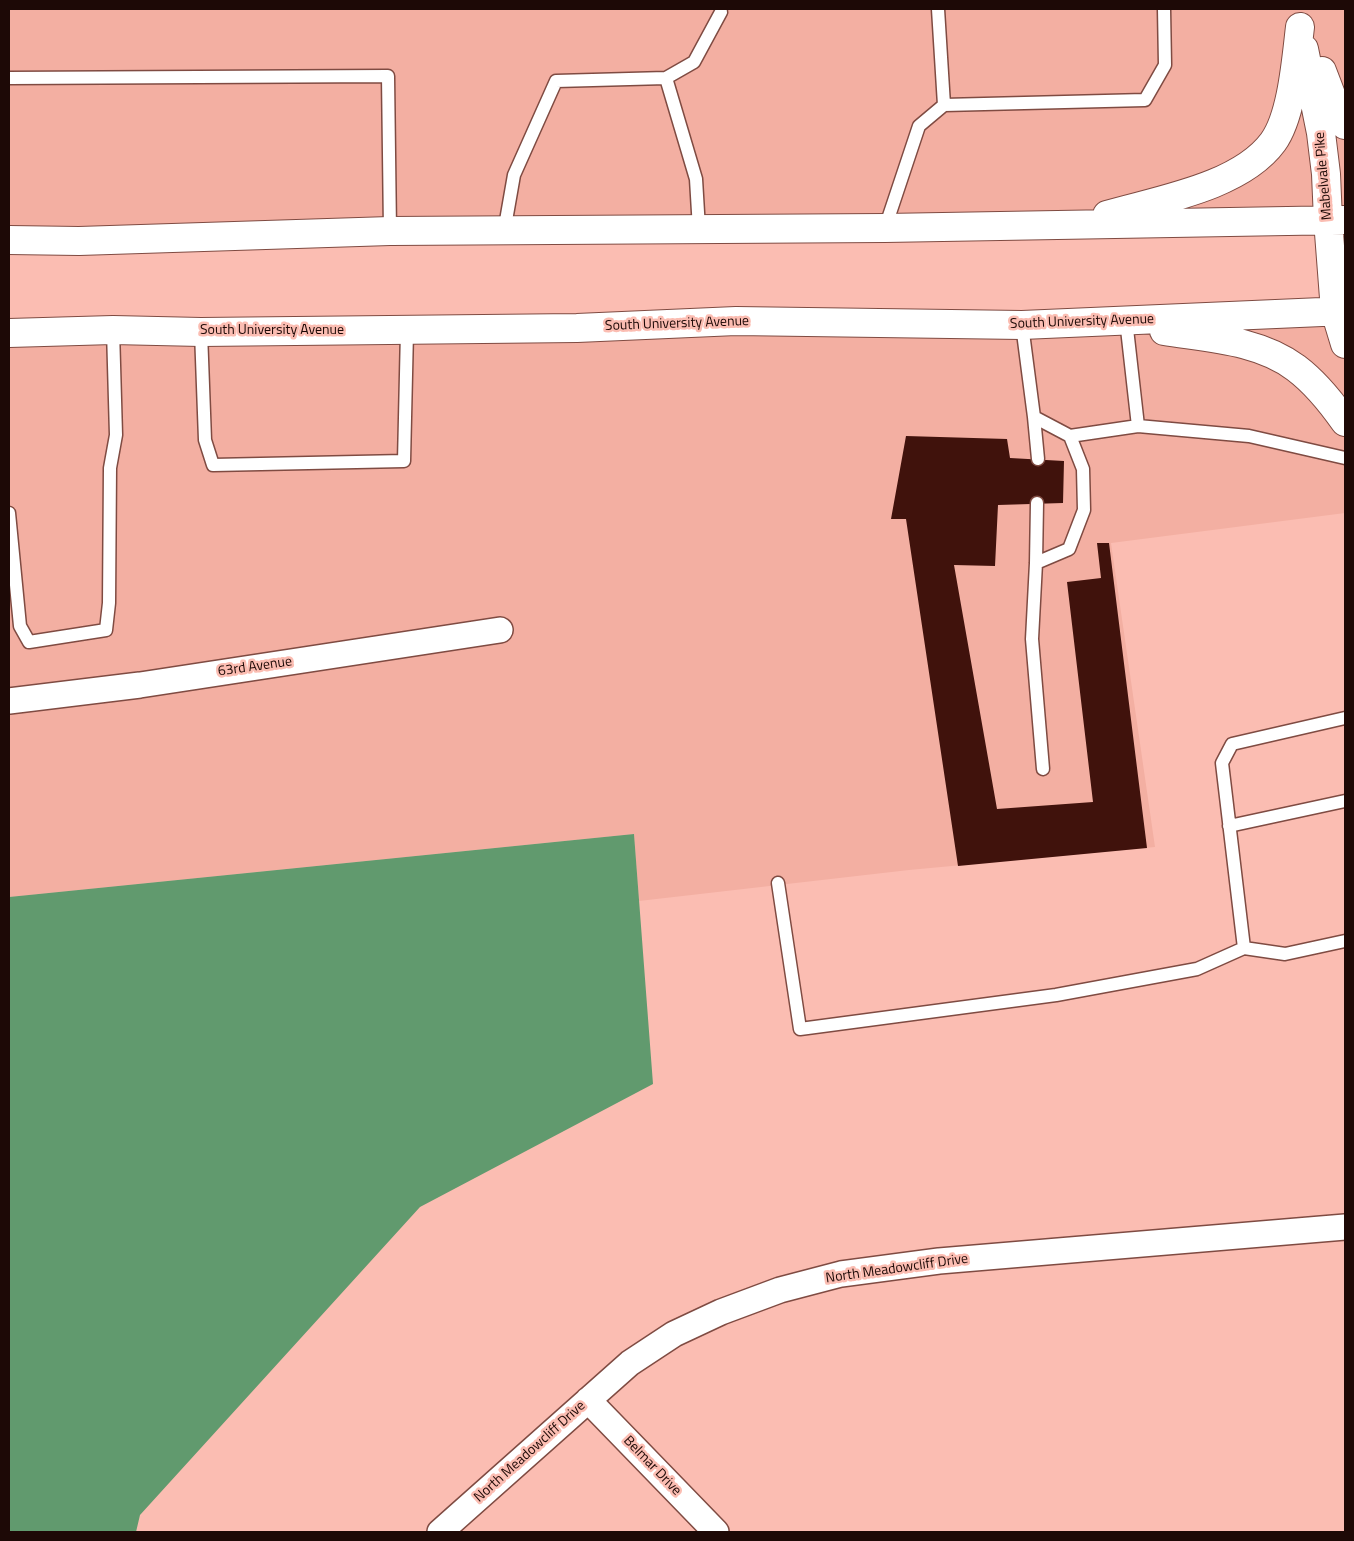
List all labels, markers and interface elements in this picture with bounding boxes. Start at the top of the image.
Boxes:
street label: Mabelvale Pike [1312,131,1336,221]
street label: South University Avenue [1010,311,1154,333]
street label: South University Avenue [605,313,749,335]
street label: South University Avenue [200,323,344,339]
street label: 63rd Avenue [217,653,293,681]
street label: North Meadowcliff Drive [825,1251,969,1287]
street label: North Meadowcliff Drive [471,1398,589,1506]
street label: Belmar Drive [619,1433,685,1499]

